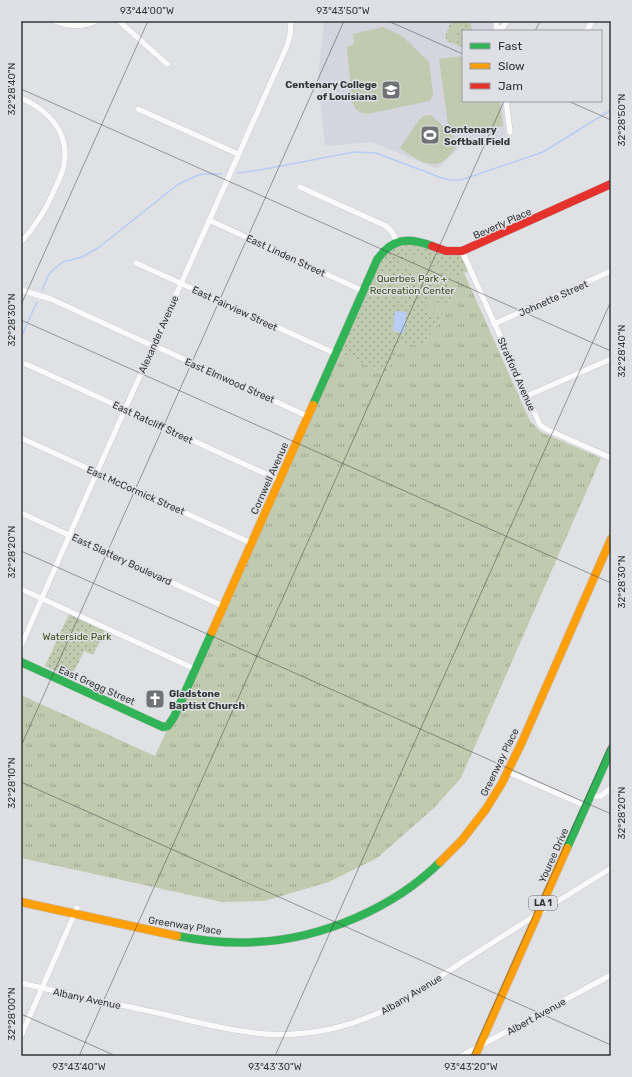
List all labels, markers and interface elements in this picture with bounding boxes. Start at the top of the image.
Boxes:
text: 93°44'00"W [120,5,174,17]
text: 93°43'50"W [316,5,370,17]
legend [462,30,602,102]
text: Fast [498,39,522,53]
text: Slow [498,59,525,73]
text: 32°28'40"N [6,63,18,115]
place label: Centenary College of Louisiana [285,79,377,103]
school or university icon: Centenary College of Louisiana [380,79,402,101]
text: Jam [498,79,523,93]
text: 32°28'50"N [616,93,628,147]
sports icon: Centenary Softball Field [419,124,441,146]
place label: Centenary Softball Field [444,124,510,148]
street label: Beverly Place [471,206,534,242]
street label: East Linden Street [244,232,327,280]
park label: Querbes Park + Recreation Center [370,273,454,297]
street label: Johnette Street [517,278,590,320]
street label: East Fairview Street [190,284,279,334]
text: 32°28'30"N [6,293,18,347]
street label: Alexander Avenue [136,293,182,375]
text: 32°28'40"N [616,325,628,377]
street label: Stratford Avenue [494,336,538,414]
street label: East Elmwood Street [183,356,276,406]
street label: East Ratcliff Street [110,399,195,447]
street label: Cornwell Avenue [249,440,291,516]
street label: East McCormick Street [85,464,187,518]
text: 32°28'20"N [6,525,18,579]
street label: East Slattery Boulevard [70,531,173,588]
text: 32°28'30"N [616,555,628,609]
park label: Waterside Park [43,631,112,643]
street label: East Gregg Street [56,664,137,708]
church icon: Gladstone Baptist Church [144,688,166,710]
place label: Gladstone Baptist Church [169,688,245,712]
street label: Greenway Place [478,726,522,798]
text: 32°28'10"N [6,757,18,809]
text: 32°28'20"N [616,786,628,840]
street label: Youree Drive [536,826,572,885]
road number: LA 1 [529,896,557,910]
street label: Greenway Place [147,914,223,938]
street label: Albany Avenue [379,972,445,1018]
street label: Albany Avenue [52,986,122,1012]
text: 32°28'00"N [6,987,18,1041]
street label: Albert Avenue [505,996,568,1038]
text: 93°43'40"W [52,1061,106,1073]
text: 93°43'30"W [248,1061,302,1073]
text: 93°43'20"W [444,1061,498,1073]

